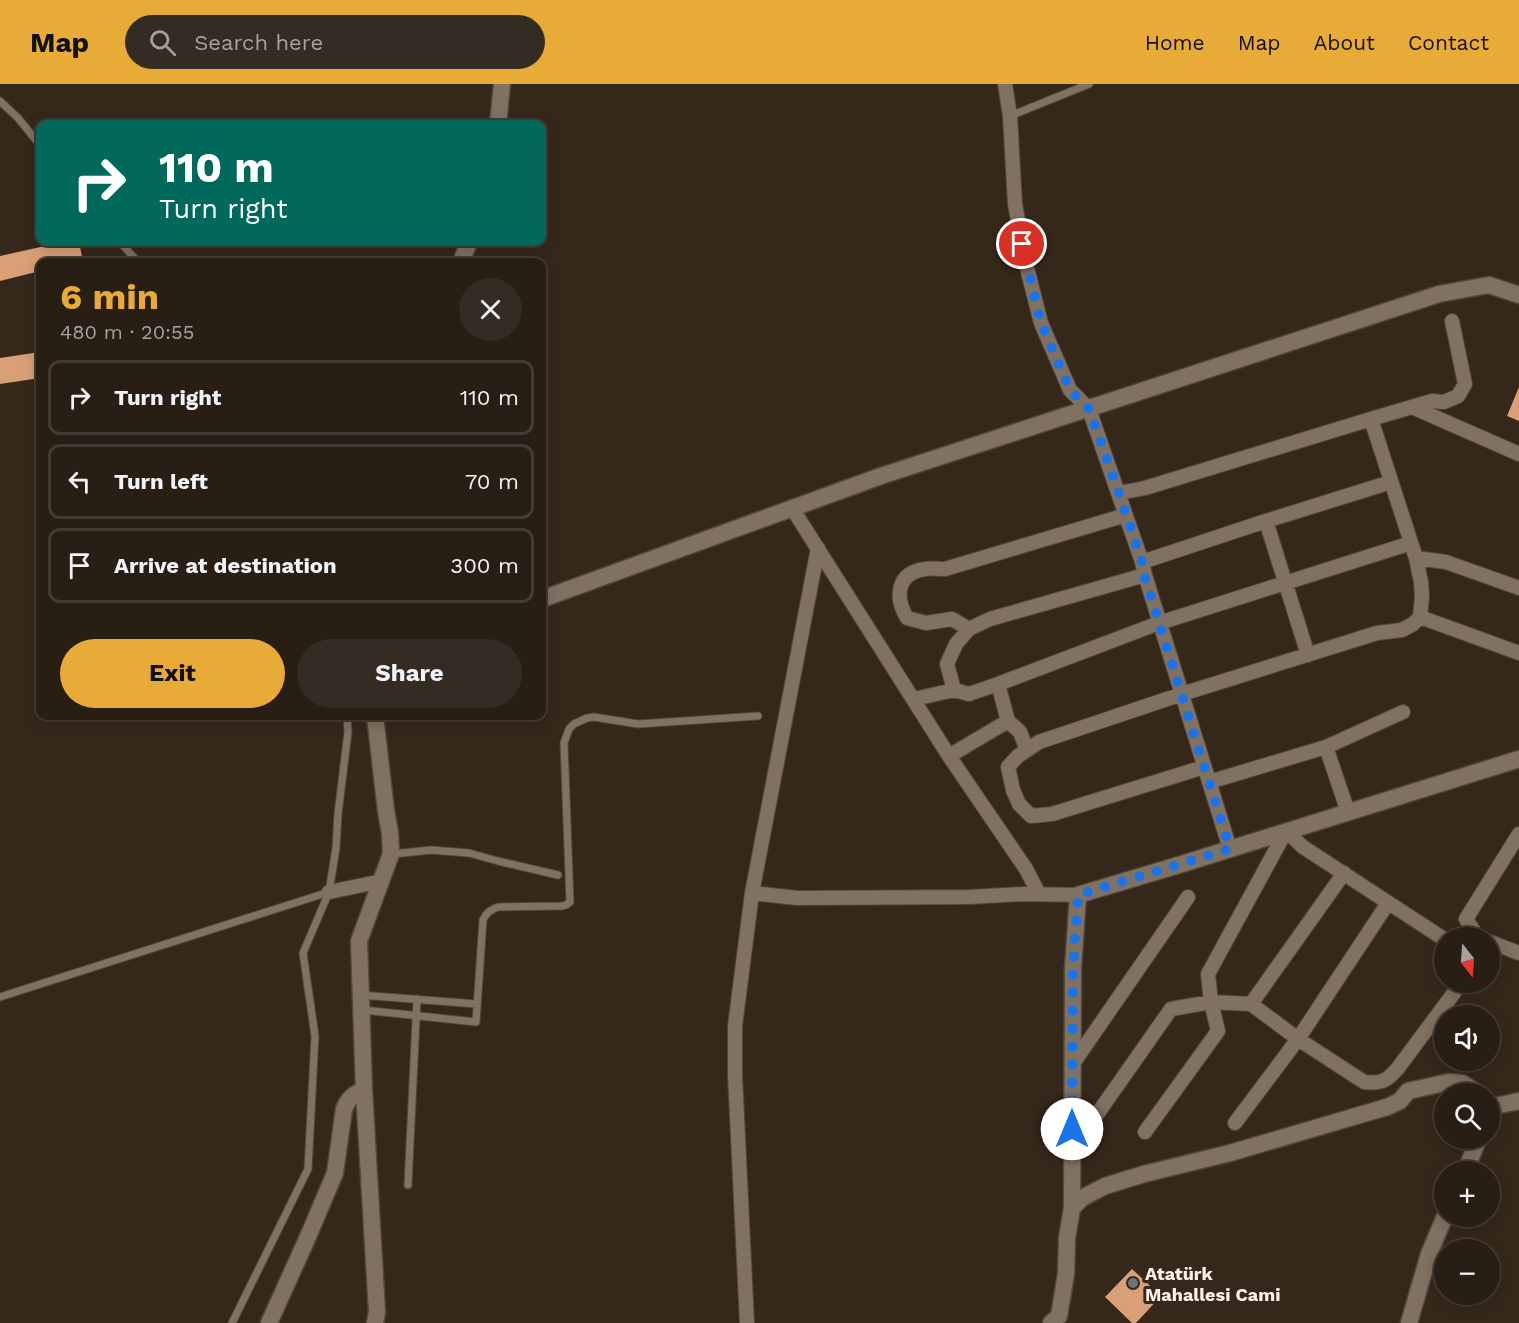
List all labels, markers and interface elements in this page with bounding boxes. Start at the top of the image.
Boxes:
search box [125,15,545,69]
text: Map [30,26,89,59]
icon: search [146,26,179,59]
text: Search here [194,30,323,55]
text: Home [1145,30,1205,55]
text: Map [1238,30,1281,55]
text: About [1314,30,1375,55]
text: Contact [1408,30,1489,55]
text: 110 m [159,143,274,192]
icon: right [60,144,138,222]
text: Turn right [159,193,288,225]
pin [996,218,1047,269]
icon: arrive [1005,227,1038,260]
text: 6 min [60,276,159,318]
button: close [459,278,522,341]
text: 480 m · 20:55 [60,320,194,344]
icon: right [63,381,96,414]
text: Turn right [114,385,221,410]
text: 110 m [460,385,519,410]
icon: left [63,465,96,498]
text: Turn left [114,469,208,494]
text: 70 m [465,469,519,494]
icon: arrive [63,549,96,582]
text: Arrive at destination [114,553,337,578]
text: 300 m [450,553,519,578]
button: Exit [60,639,285,708]
button: Share [297,639,522,708]
north arrow [1434,927,1500,993]
map controls [1434,927,1500,1305]
button: sound [1434,1005,1500,1071]
button: search [1434,1083,1500,1149]
position arrow [1040,1097,1104,1161]
button: + [1434,1161,1500,1227]
button: − [1434,1239,1500,1305]
place label: Atatürk Mahallesi Cami [1145,1263,1280,1305]
marker: Atatürk Mahallesi Cami [1126,1276,1140,1290]

